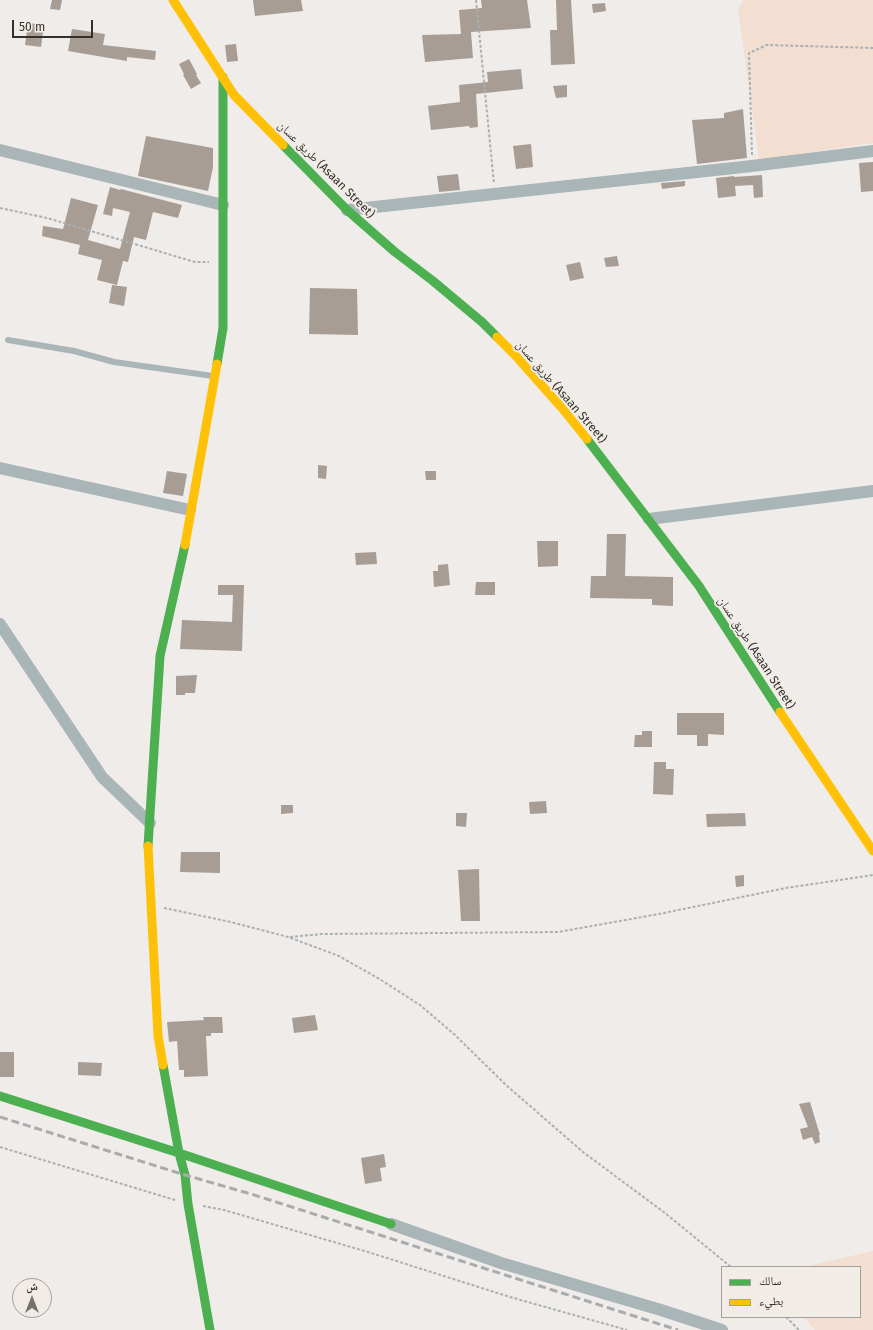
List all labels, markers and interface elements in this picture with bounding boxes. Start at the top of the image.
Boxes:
scale bar [14,12,95,38]
text: 50 m [19,20,45,34]
street label: طريق عسان (Asaan Street) [275,119,377,221]
street label: طريق عسان (Asaan Street) [513,338,609,446]
street label: طريق عسان (Asaan Street) [714,594,798,712]
legend [721,1266,861,1318]
text: سالك [759,1274,781,1288]
north arrow [12,1278,52,1318]
text: ش [26,1280,38,1293]
text: بطيء [759,1294,783,1308]

